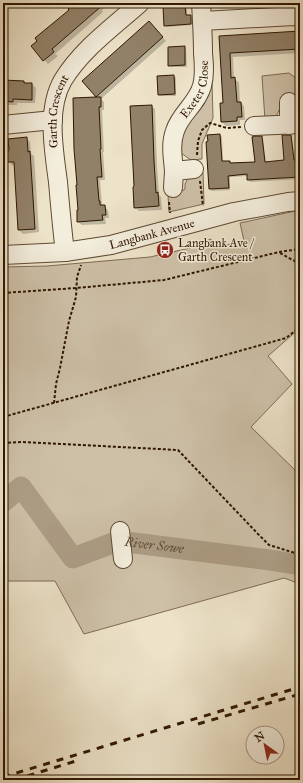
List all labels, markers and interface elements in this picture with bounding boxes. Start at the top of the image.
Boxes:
street label: Exeter Close [177,60,211,121]
street label: Garth Crescent [46,71,72,149]
street label: Langbank Avenue [108,216,196,252]
place label: Langbank Ave / Garth Crescent [178,236,255,264]
bus stop icon: Langbank Ave / Garth Crescent [155,240,175,260]
water label: River Sowe [123,534,186,557]
north arrow [245,725,285,765]
text: N [252,729,268,745]

